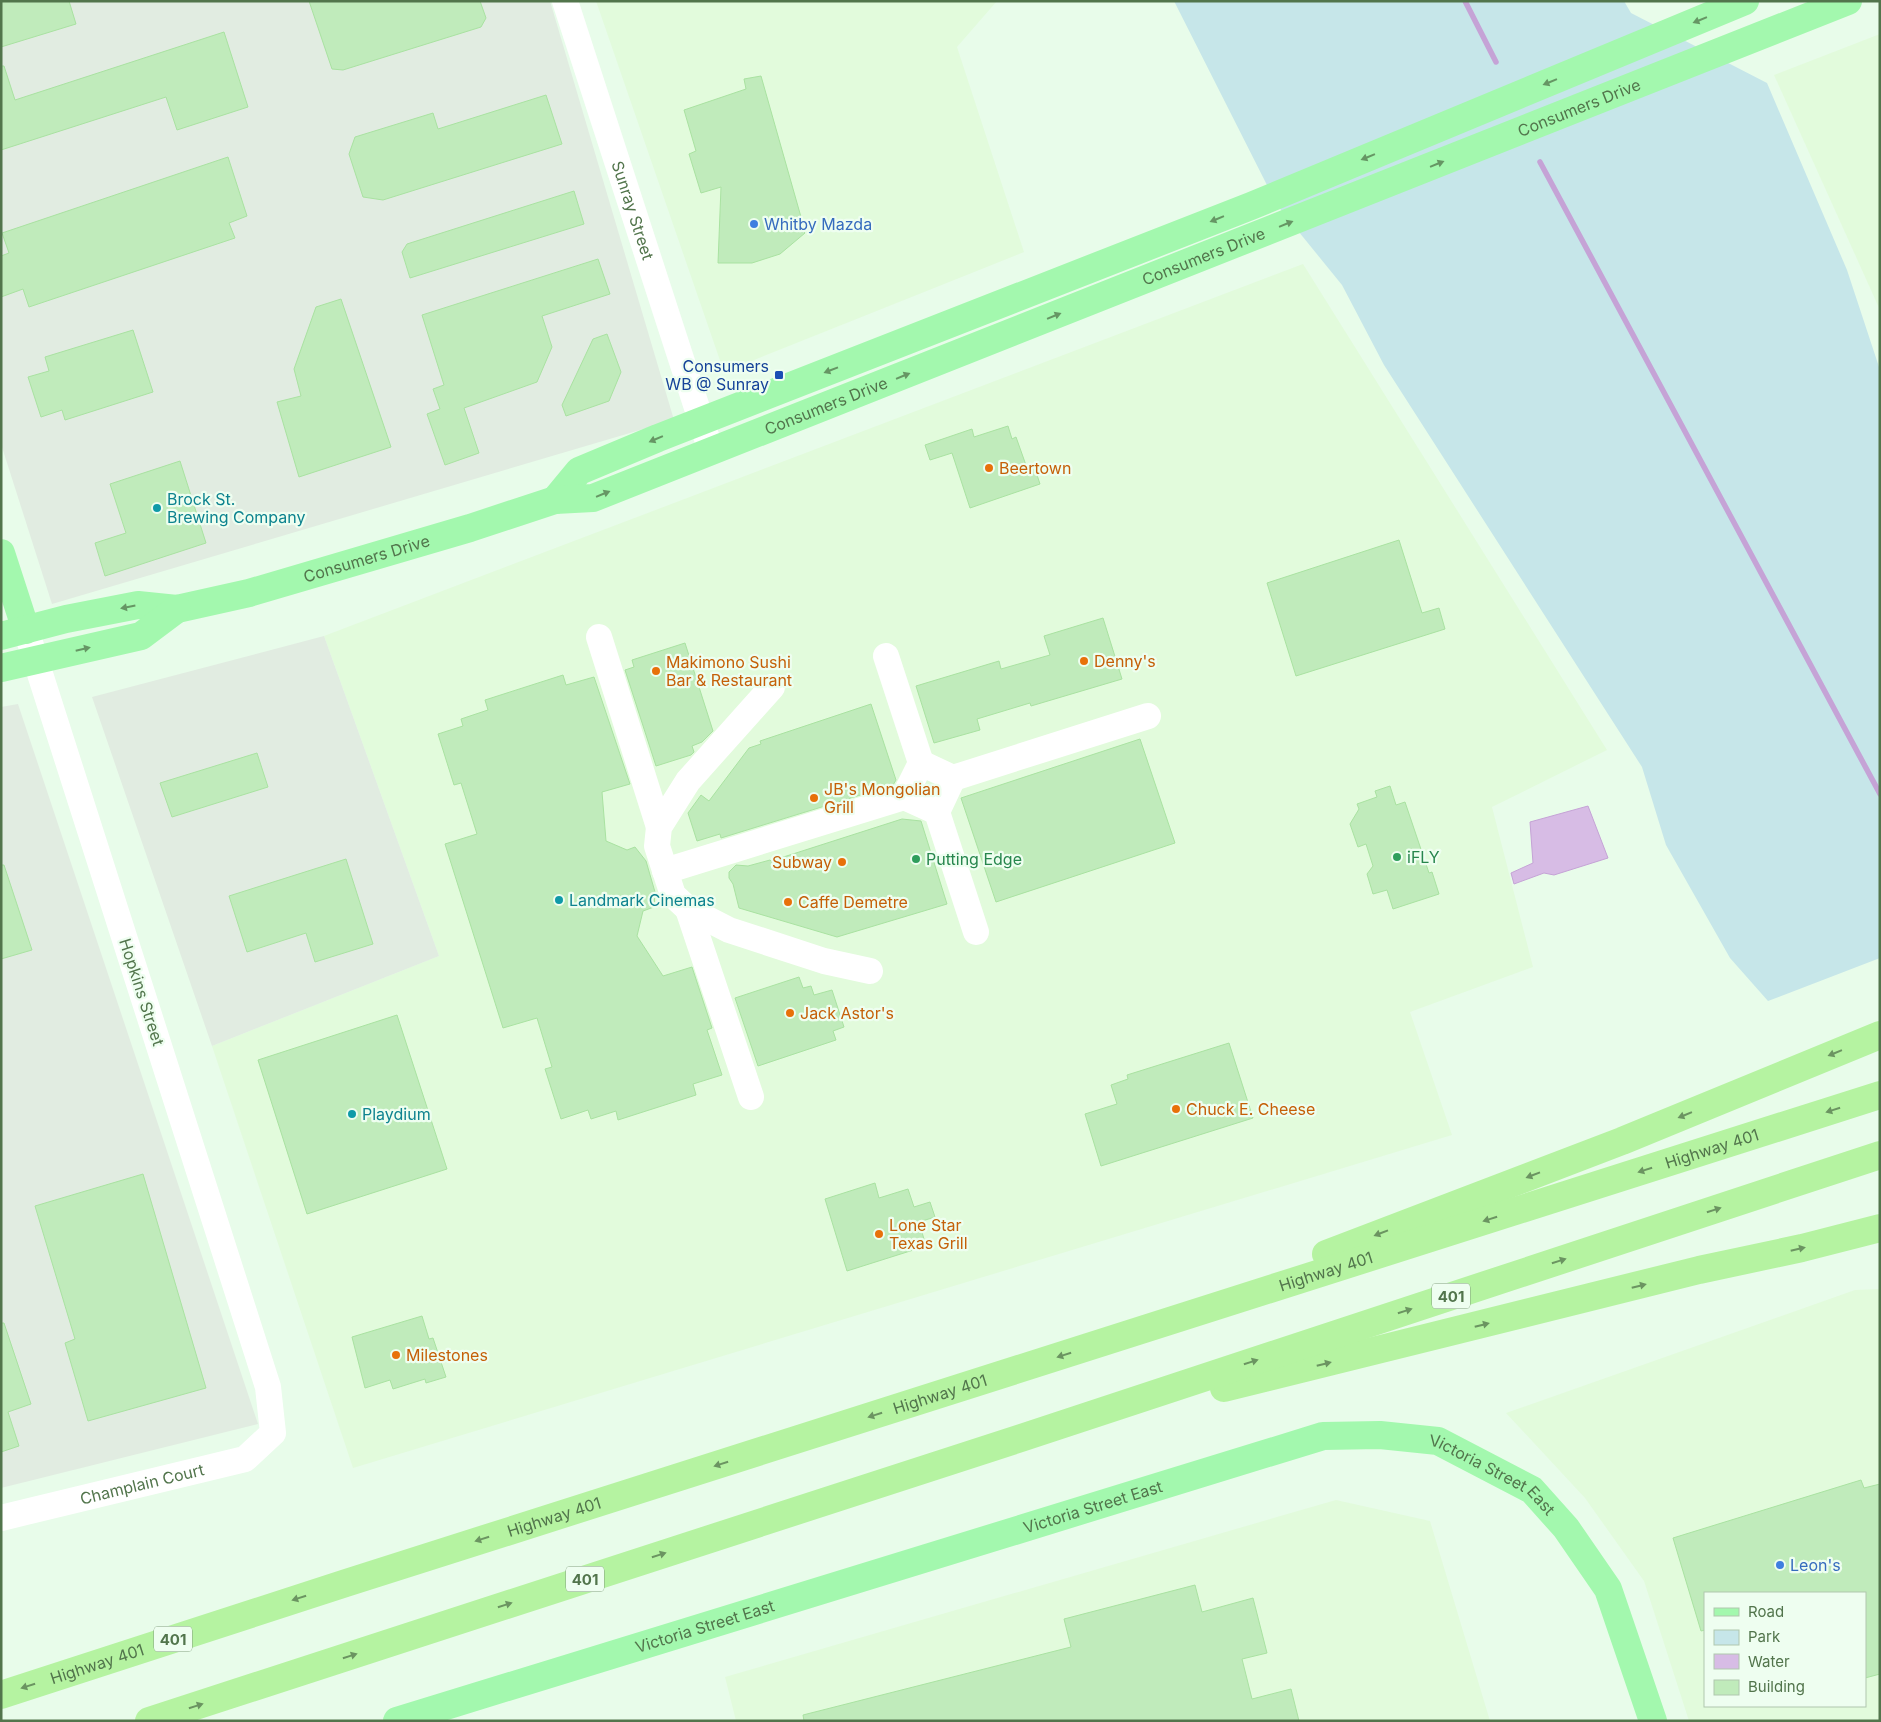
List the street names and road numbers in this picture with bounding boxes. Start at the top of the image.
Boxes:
street label: Consumers Drive [1515,74,1644,141]
street label: Sunray Street [608,158,658,262]
street label: Consumers Drive [1139,223,1268,290]
street label: Consumers Drive [762,372,890,439]
street label: Consumers Drive [301,530,432,586]
street label: Hopkins Street [115,936,169,1048]
street label: Highway 401 [1662,1124,1761,1173]
street label: Highway 401 [1276,1247,1375,1296]
road number: 401 [1432,1284,1470,1308]
street label: Highway 401 [891,1370,989,1418]
street label: Victoria Street East [1429,1430,1559,1519]
street label: Champlain Court [78,1459,206,1509]
street label: Victoria Street East [1021,1476,1165,1538]
street label: Highway 401 [505,1493,603,1541]
road number: 401 [566,1566,604,1592]
street label: Victoria Street East [633,1595,777,1657]
road number: 401 [154,1626,192,1652]
street label: Highway 401 [48,1639,146,1688]

